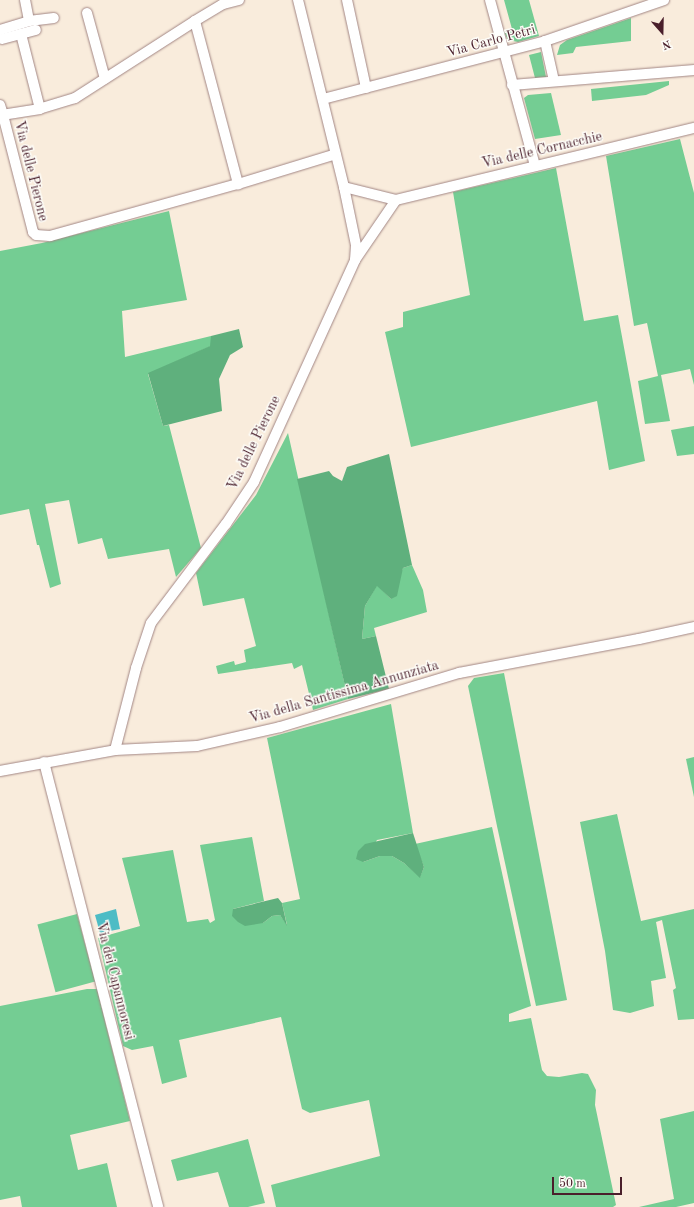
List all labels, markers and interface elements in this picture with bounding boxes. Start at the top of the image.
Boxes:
north arrow [642,12,682,52]
street label: Via Carlo Petri [445,21,537,61]
text: N [660,37,672,50]
street label: Via delle Pierone [10,119,52,223]
street label: Via delle Cornacchie [480,128,604,172]
street label: Via delle Pierone [224,393,284,493]
street label: Via della Santissima Annunziata [247,657,441,727]
street label: Via dei Capannoresi [92,920,138,1042]
scale bar [554,1169,624,1195]
text: 50 m [559,1178,586,1190]

